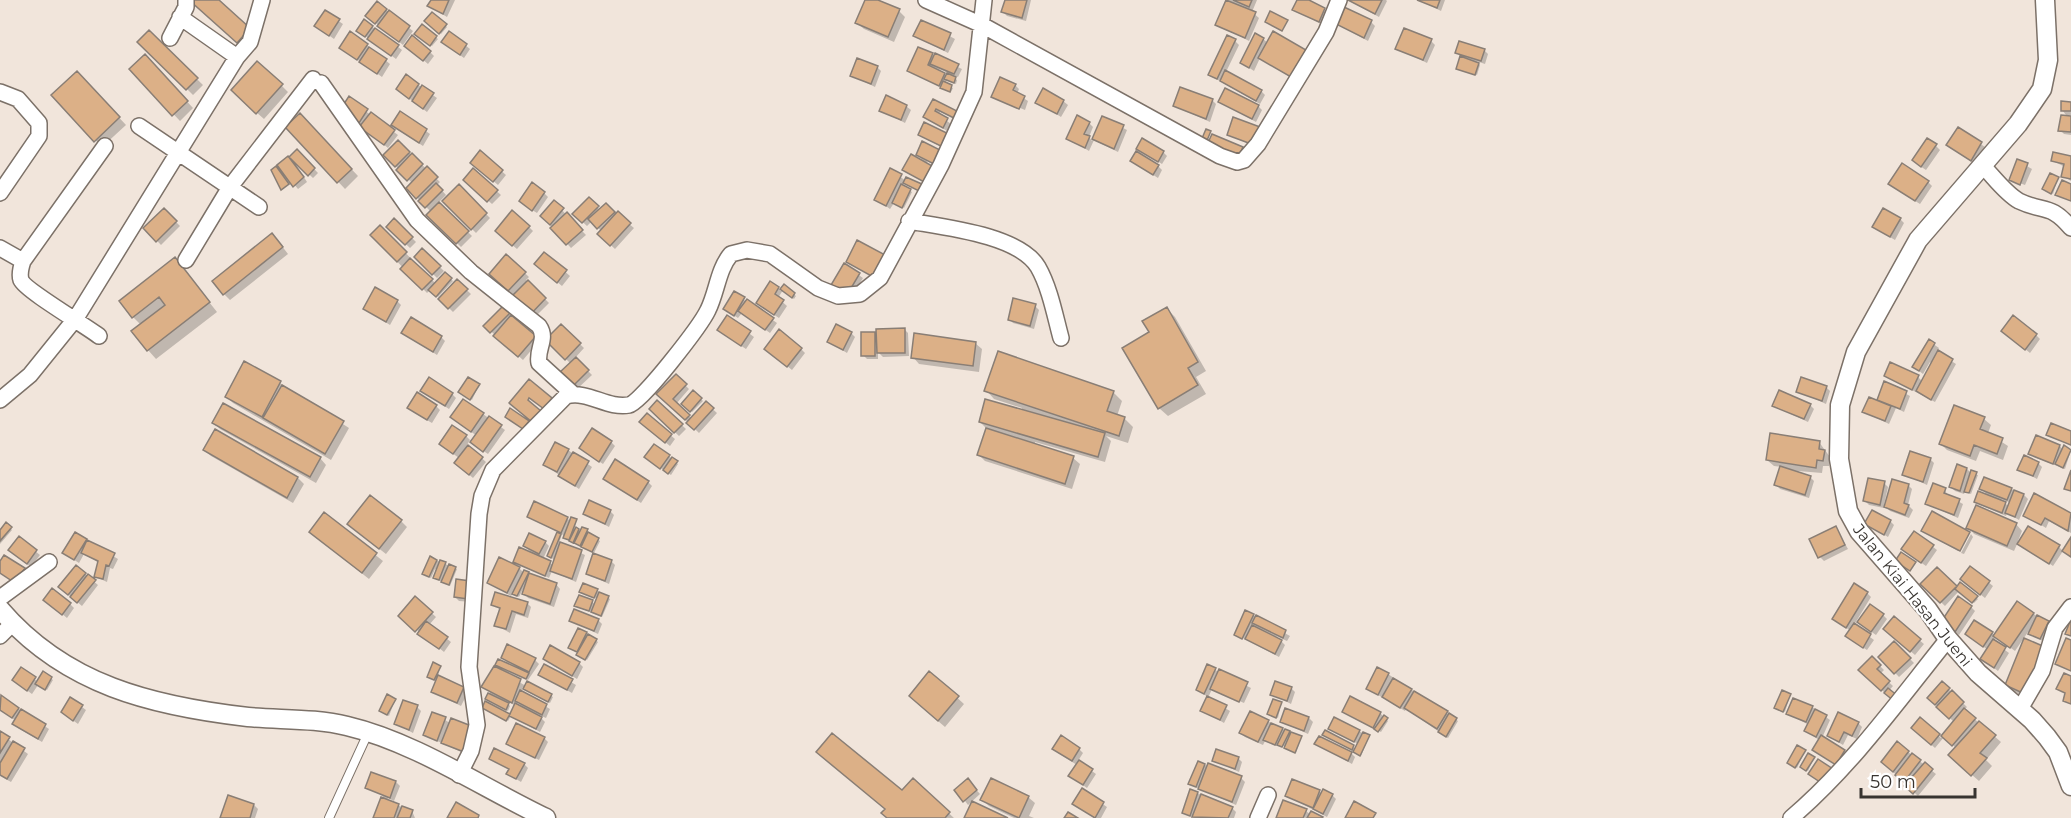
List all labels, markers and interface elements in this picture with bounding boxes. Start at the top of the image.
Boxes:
street label: Jalan Kiai Hasan Jueni [1849,519,1976,670]
scale bar [1861,761,1975,799]
text: 50 m [1870,771,1916,793]

